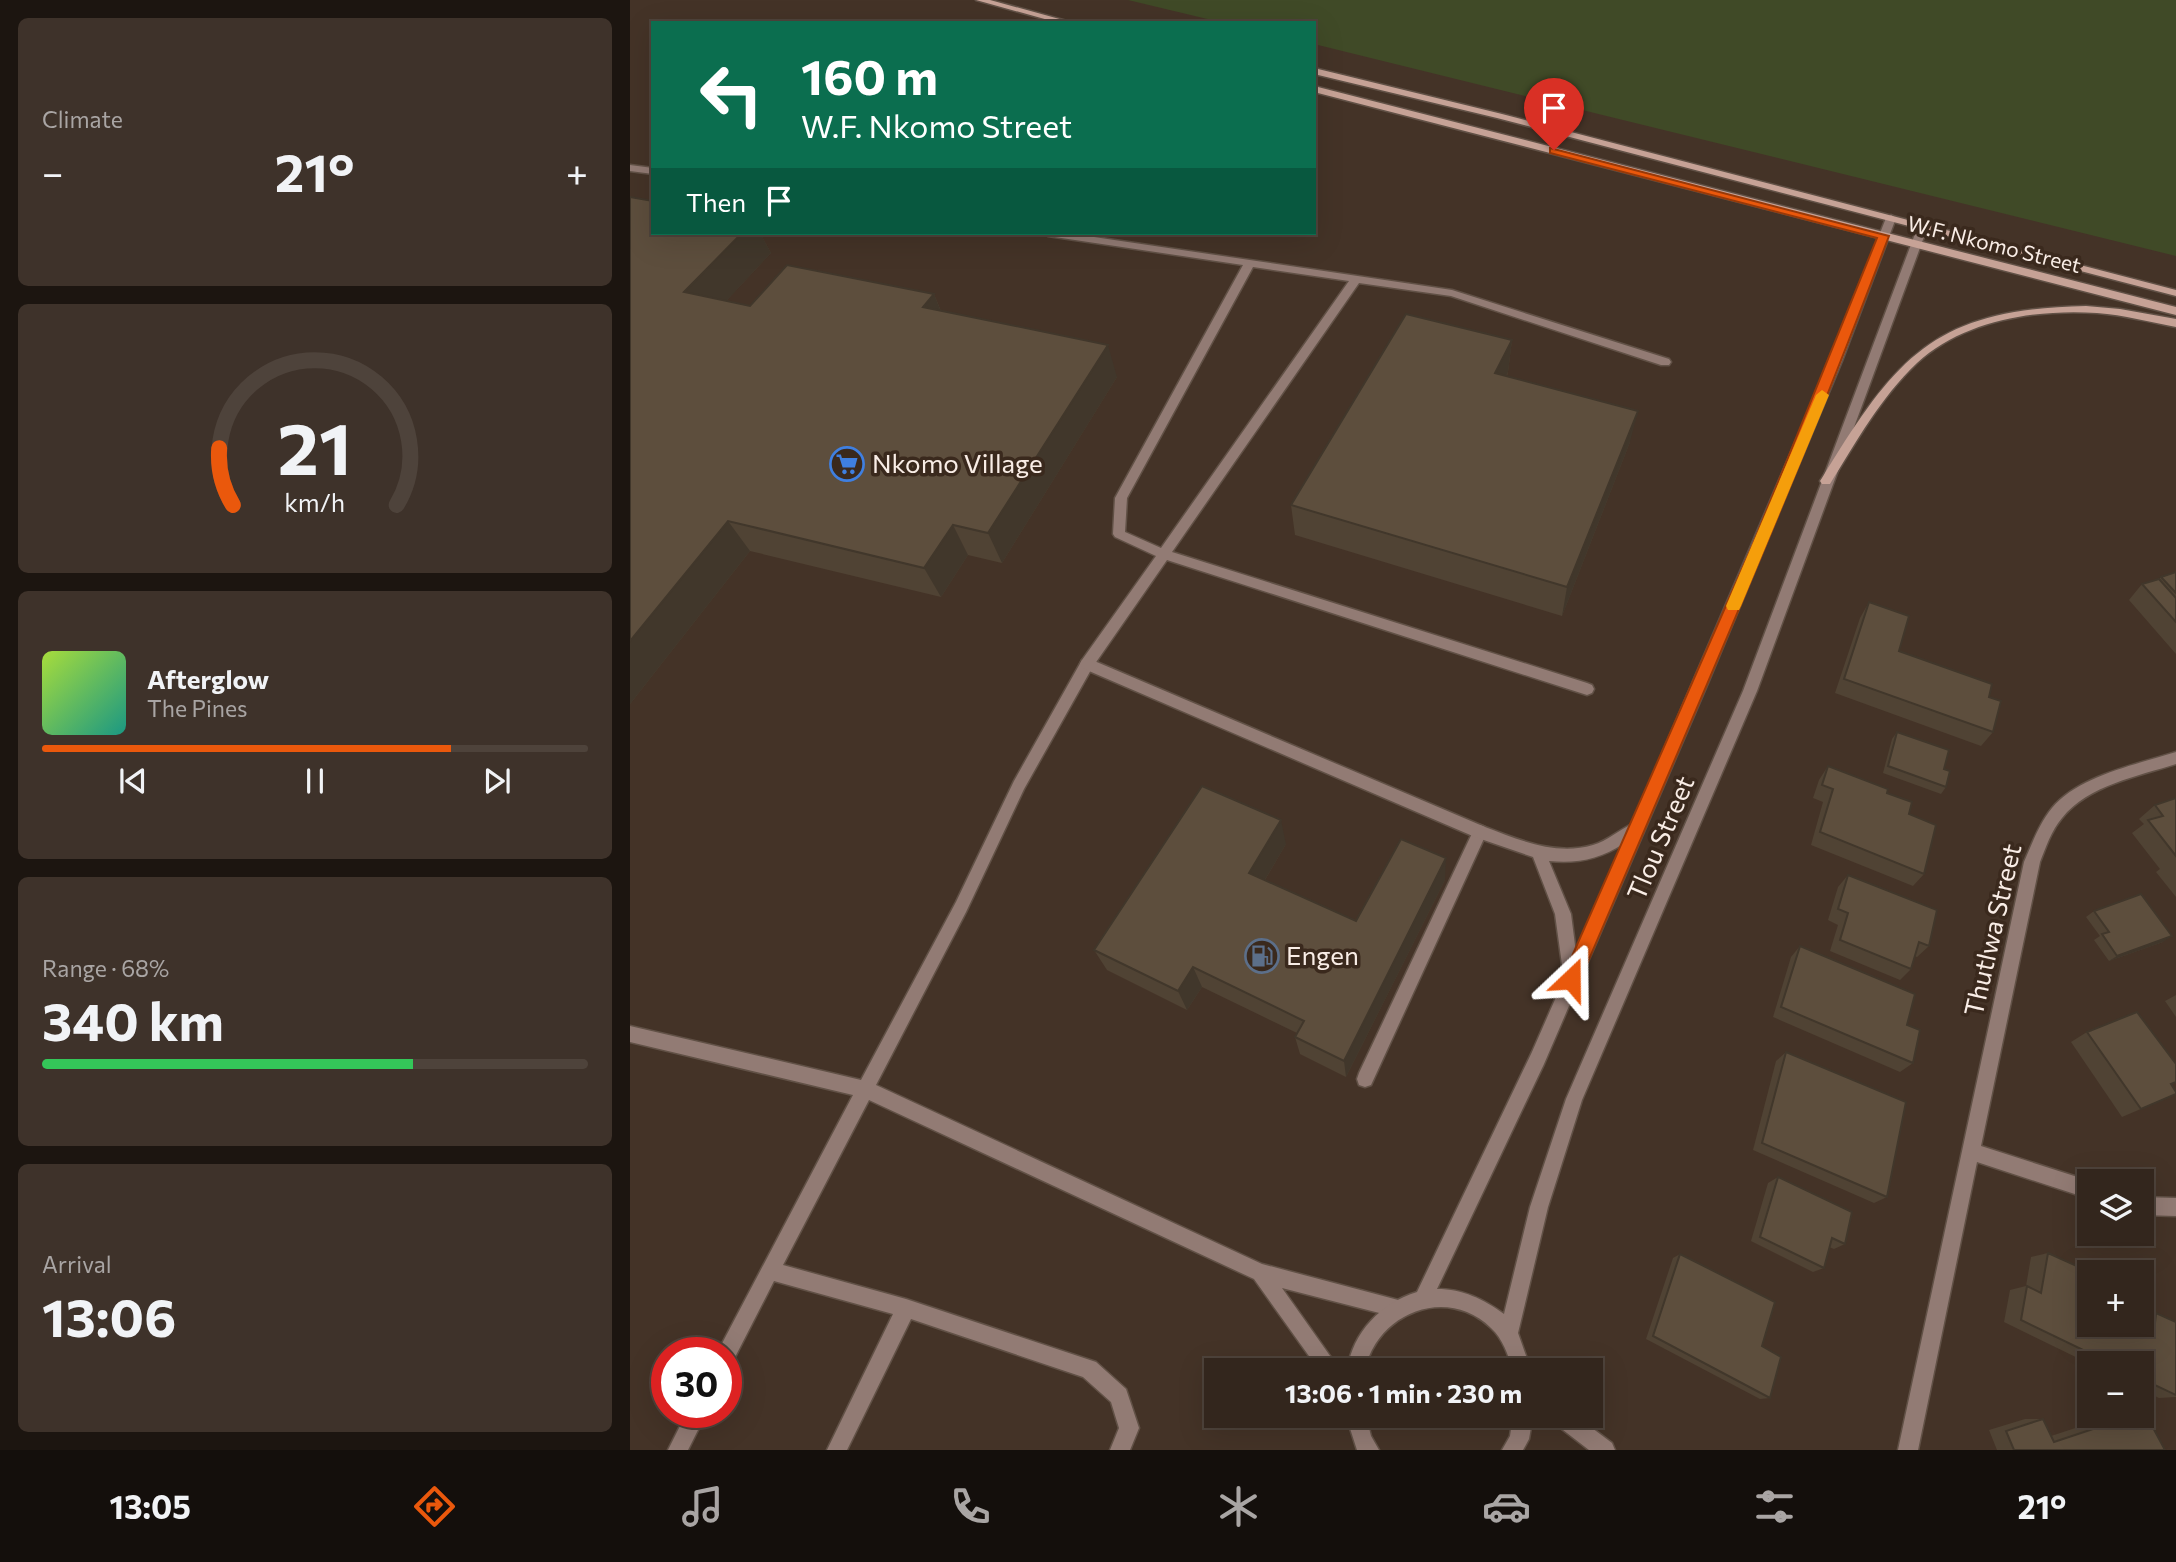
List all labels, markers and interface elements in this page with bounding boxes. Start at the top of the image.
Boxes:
text: 160 m [801,45,938,105]
icon: left [686,49,777,140]
pin [1524,78,1584,150]
icon: arrive [1535,89,1573,127]
text: Climate [42,105,123,133]
text: W.F. Nkomo Street [801,105,1072,145]
text: 21° [275,139,354,203]
text: − [42,148,64,195]
text: + [566,148,588,195]
icon: arrive [760,182,798,220]
text: Then [686,186,746,217]
street label: W.F. Nkomo Street [1905,210,2084,277]
text: 21 [278,401,352,490]
supermarket icon: Nkomo Village [828,445,866,483]
place label: Nkomo Village [872,447,1043,478]
text: km/h [285,486,345,516]
text: Afterglow [147,663,269,694]
text: The Pines [147,694,248,722]
icon: previous [114,762,152,800]
icon: pause [296,762,334,800]
icon: next [478,762,516,800]
street label: Tlou Street [1620,771,1700,904]
street label: Thutlwa Street [1957,840,2026,1019]
fuel station icon: Engen [1243,937,1281,975]
place label: Engen [1286,939,1359,970]
position arrow [1534,942,1608,1016]
text: Range · 68% [42,954,169,982]
text: 340 km [42,988,224,1052]
map controls [2077,1169,2154,1428]
button: layers [2077,1169,2154,1246]
text: Arrival [42,1250,112,1278]
button: + [2077,1260,2154,1337]
text: 13:06 [42,1284,176,1348]
speed limit sign: 30 [651,1337,742,1428]
button: − [2077,1351,2154,1428]
text: 13:06 · 1 min · 230 m [1285,1377,1522,1408]
icon: directions [410,1482,459,1531]
icon: music [678,1482,727,1531]
icon: phone [946,1482,995,1531]
icon: climate [1214,1482,1263,1531]
icon: car [1482,1482,1531,1531]
icon: filters [1750,1482,1799,1531]
text: 13:05 [109,1486,191,1526]
text: 21° [2017,1486,2066,1526]

